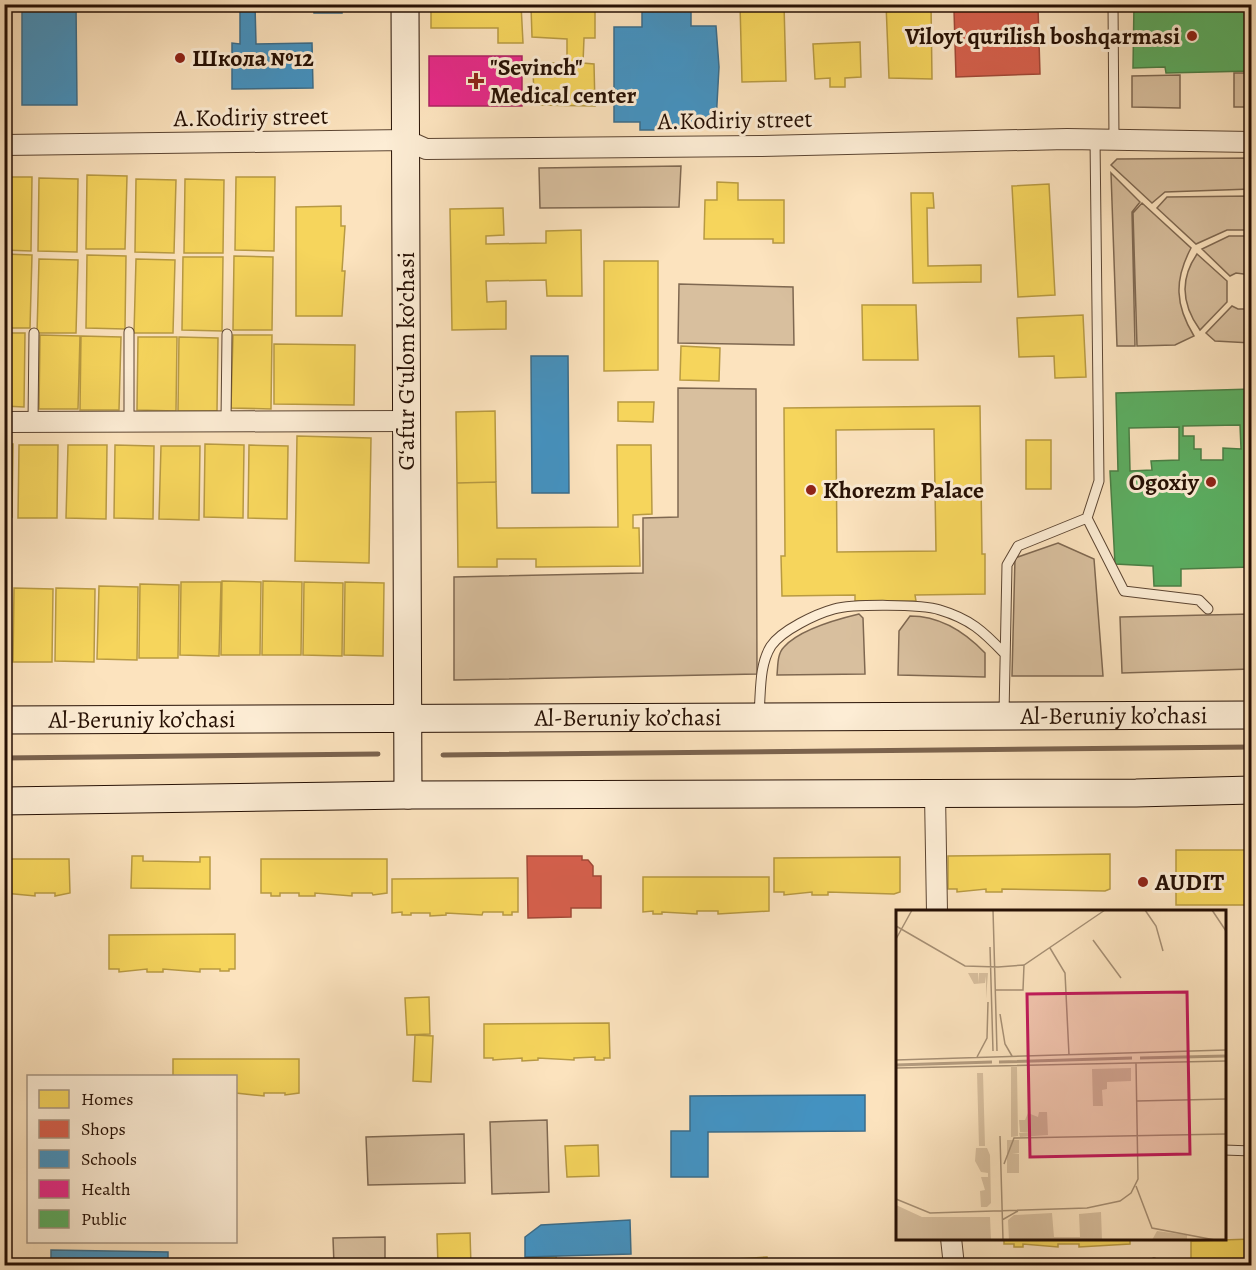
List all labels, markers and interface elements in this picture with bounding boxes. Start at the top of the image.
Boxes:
place label: Viloyt qurilish boshqarmasi [904,20,1180,52]
marker: Viloyt qurilish boshqarmasi [1185,29,1199,43]
place label: Школа №12 [192,42,314,74]
marker: Школа №12 [173,51,187,65]
place label: "Sevinch" Medical center [490,51,637,111]
marker: "Sevinch" Medical center [467,72,485,90]
street label: A.Kodiriy street [172,100,329,134]
street label: A.Kodiriy street [656,103,813,137]
street label: Gʻafur Gʻulom ko’chasi [390,252,422,470]
place label: Ogoxiy [1129,466,1200,498]
place label: Khorezm Palace [823,474,984,506]
marker: Ogoxiy [1204,475,1218,489]
marker: Khorezm Palace [804,483,818,497]
street label: Al-Beruniy ko’chasi [1019,699,1208,732]
street label: Al-Beruniy ko’chasi [533,701,722,734]
street label: Al-Beruniy ko’chasi [47,703,236,736]
place label: AUDIT [1154,866,1224,898]
marker: AUDIT [1136,875,1150,889]
inset map [896,910,1226,1240]
legend [27,1075,237,1243]
text: Homes [81,1087,133,1111]
text: Shops [81,1117,126,1141]
text: Schools [81,1147,137,1171]
text: Health [81,1177,131,1201]
text: Public [81,1207,127,1231]

